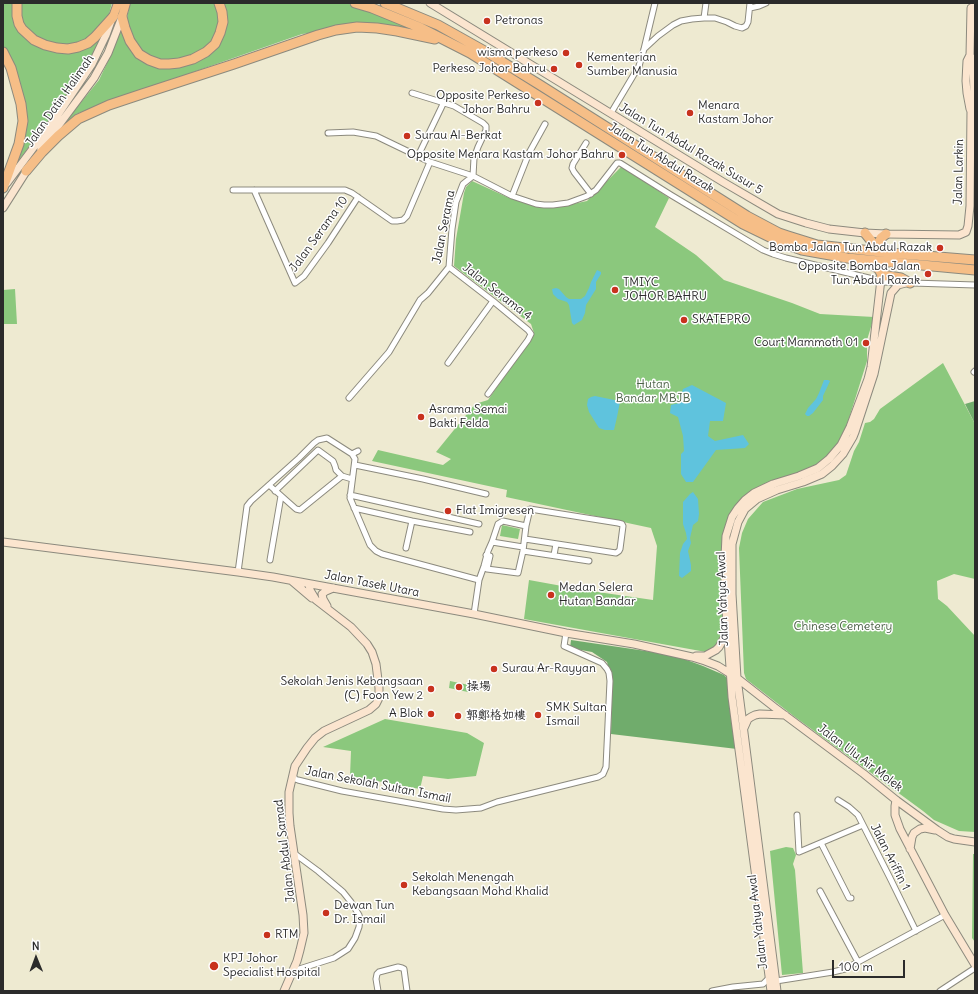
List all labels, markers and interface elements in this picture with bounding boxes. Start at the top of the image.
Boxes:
place label: Petronas [495,14,543,28]
marker: Petronas [482,16,492,26]
place label: wisma perkeso [477,46,558,60]
marker: wisma perkeso [561,48,571,58]
place label: Kementerian Sumber Manusia [587,51,677,79]
street label: Jalan Datin Halimah [23,52,97,150]
marker: Kementerian Sumber Manusia [574,60,584,70]
place label: Perkeso Johor Bahru [433,62,546,76]
marker: Perkeso Johor Bahru [549,64,559,74]
place label: Opposite Perkeso Johor Bahru [436,89,530,117]
marker: Opposite Perkeso Johor Bahru [533,98,543,108]
place label: Menara Kastam Johor [698,99,773,127]
street label: Jalan Tun Abdul Razak Susur 5 [617,100,765,198]
marker: Menara Kastam Johor [685,108,695,118]
street label: Jalan Tun Abdul Razak [606,120,716,196]
place label: Surau Al-Berkat [415,129,502,143]
marker: Surau Al-Berkat [402,131,412,141]
street label: Jalan Larkin [951,139,967,205]
place label: Opposite Menara Kastam Johor Bahru [407,148,614,162]
marker: Opposite Menara Kastam Johor Bahru [617,150,627,160]
street label: Jalan Serama [430,189,458,265]
street label: Jalan Serama 10 [287,193,351,275]
place label: Bomba Jalan Tun Abdul Razak [769,241,932,255]
marker: Bomba Jalan Tun Abdul Razak [935,243,945,253]
street label: Jalan Serama 4 [459,260,535,324]
place label: Opposite Bomba Jalan Tun Abdul Razak [798,260,920,288]
marker: Opposite Bomba Jalan Tun Abdul Razak [923,269,933,279]
place label: TMIYC JOHOR BAHRU [623,276,707,304]
marker: TMIYC JOHOR BAHRU [610,285,620,295]
place label: SKATEPRO [692,313,751,327]
marker: SKATEPRO [679,315,689,325]
place label: Court Mammoth 01 [754,336,858,350]
marker: Court Mammoth 01 [861,338,871,348]
park label: Hutan Bandar MBJB [616,378,690,406]
place label: Asrama Semai Bakti Felda [429,403,507,431]
marker: Asrama Semai Bakti Felda [416,412,426,422]
place label: Flat Imigresen [456,504,534,518]
marker: Flat Imigresen [443,506,453,516]
street label: Jalan Yahya Awal [714,551,732,647]
street label: Jalan Tasek Utara [323,568,421,600]
place label: Medan Selera Hutan Bandar [559,581,636,609]
marker: Medan Selera Hutan Bandar [546,590,556,600]
park label: Chinese Cemetery [794,620,892,634]
place label: Surau Ar-Rayyan [502,662,596,676]
marker: Surau Ar-Rayyan [489,664,499,674]
place label: Sekolah Jenis Kebangsaan (C) Foon Yew 2 [280,675,423,703]
place label: 操場 [467,680,491,694]
marker: 操場 [454,682,464,692]
marker: Sekolah Jenis Kebangsaan (C) Foon Yew 2 [426,684,436,694]
place label: SMK Sultan Ismail [546,701,607,729]
place label: A Blok [389,707,423,721]
marker: A Blok [426,709,436,719]
place label: 郭鄭格如樓 [466,709,526,723]
marker: SMK Sultan Ismail [533,710,543,720]
marker: 郭鄭格如樓 [453,711,463,721]
street label: Jalan Ulu Air Molek [815,721,905,795]
street label: Jalan Sekolah Sultan Ismail [304,764,452,806]
street label: Jalan Abdul Samad [272,798,298,904]
street label: Jalan Ariffin 1 [867,821,913,893]
place label: Sekolah Menengah Kebangsaan Mohd Khalid [412,871,548,899]
street label: Jalan Yahya Awal [745,874,771,970]
marker: Sekolah Menengah Kebangsaan Mohd Khalid [399,880,409,890]
place label: Dewan Tun Dr. Ismail [334,899,394,927]
marker: Dewan Tun Dr. Ismail [321,908,331,918]
place label: RTM [275,928,298,942]
marker: RTM [262,930,272,940]
north arrow [16,938,56,978]
text: N [32,939,40,953]
place label: KPJ Johor Specialist Hospital [223,952,320,980]
scale bar [834,952,907,978]
text: 100 m [839,959,873,974]
marker: KPJ Johor Specialist Hospital [208,960,220,972]

